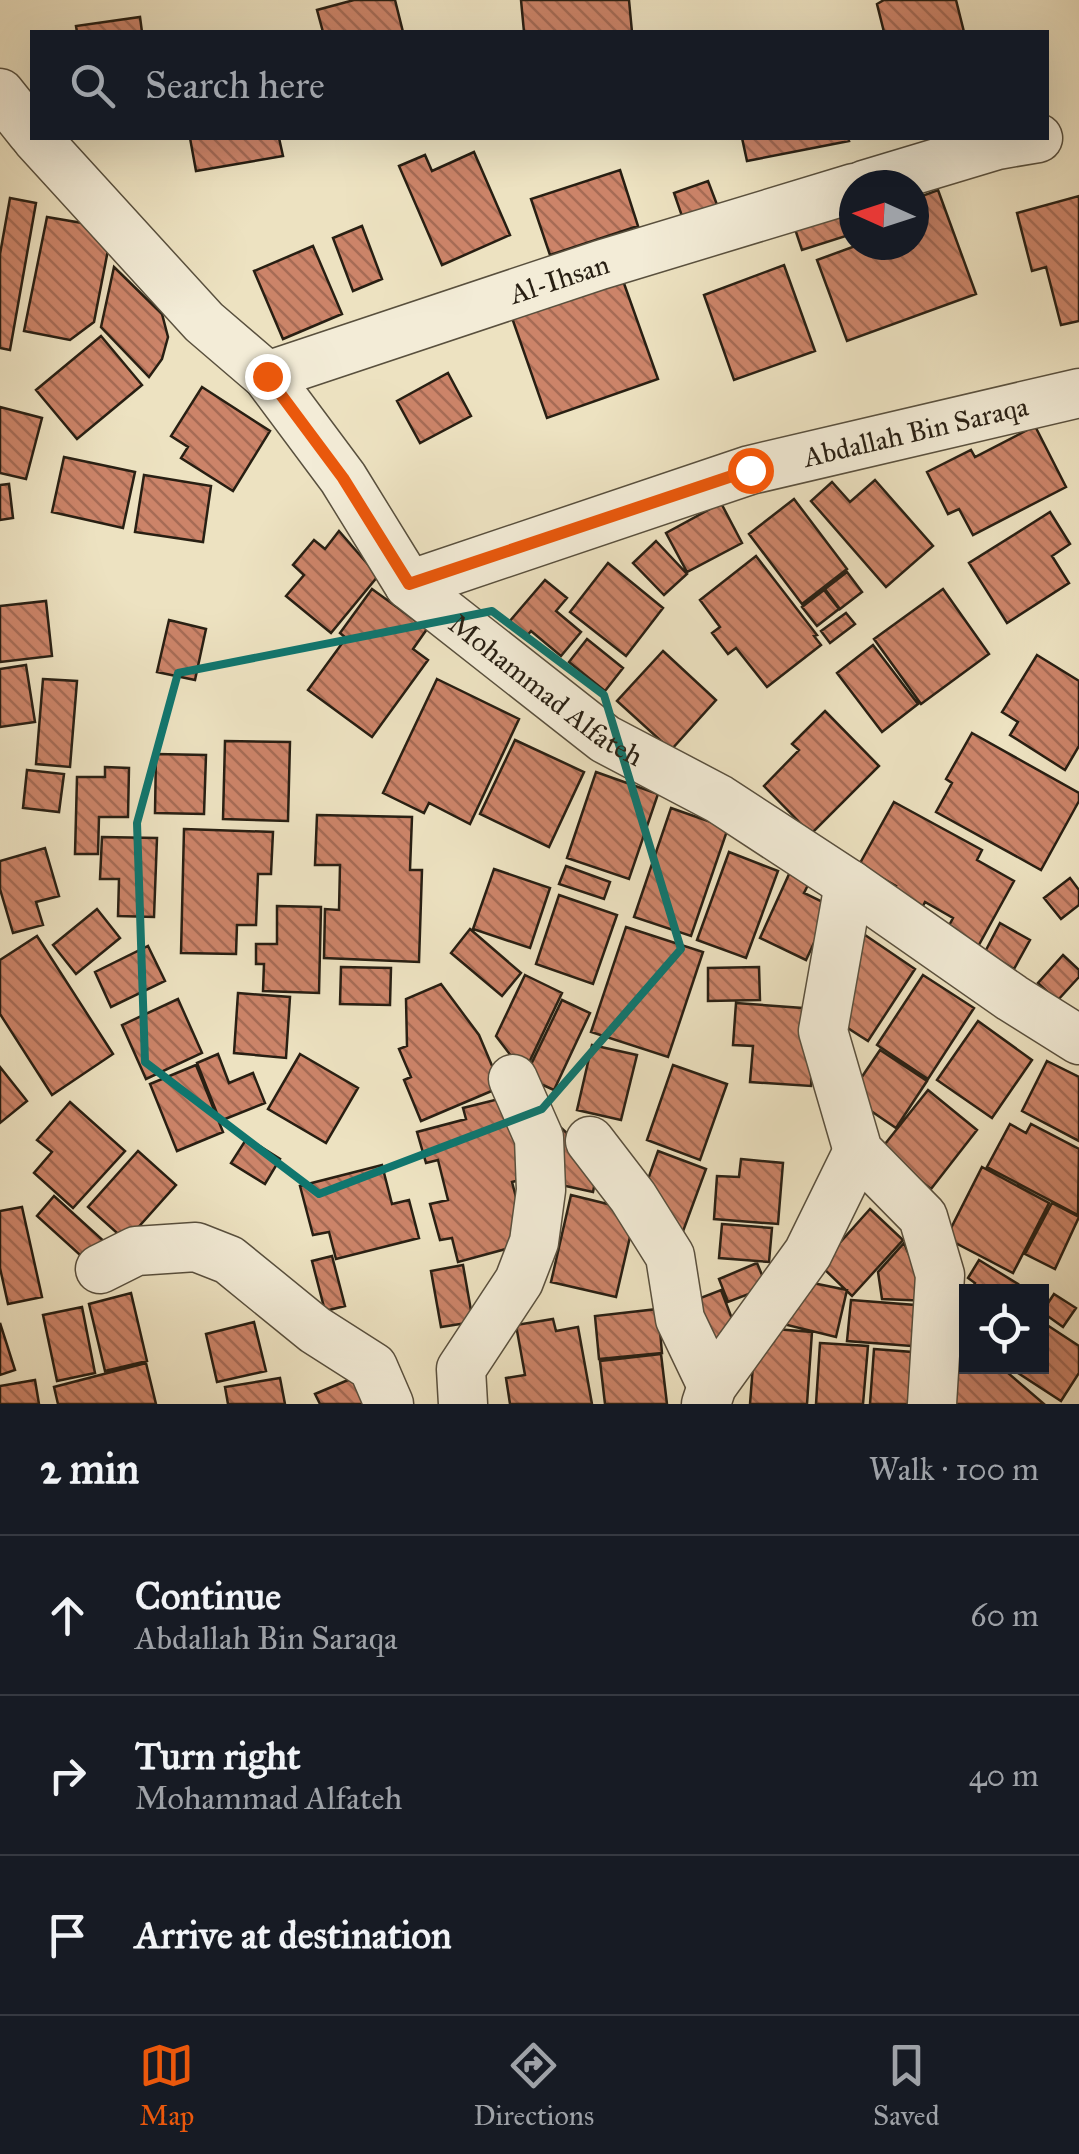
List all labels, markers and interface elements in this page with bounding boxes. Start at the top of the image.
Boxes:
search box [30,30,1049,140]
icon: search [65,58,120,113]
text: Search here [145,62,325,108]
north arrow [839,170,929,260]
street label: Al-Ihsan [504,246,613,312]
route end [245,354,291,400]
street label: Abdallah Bin Saraqa [799,388,1032,475]
route start [728,448,774,494]
street label: Mohammad Alfateh [442,606,649,774]
map controls [959,1284,1049,1374]
button: locate [959,1284,1049,1374]
text: 2 min [40,1443,139,1495]
text: Walk · 100 m [869,1450,1039,1489]
text: Continue [135,1573,281,1619]
icon: ahead [40,1588,95,1643]
text: 60 m [970,1596,1039,1635]
text: Abdallah Bin Saraqa [135,1619,397,1658]
text: Turn right [135,1733,301,1779]
icon: right [40,1748,95,1803]
text: 40 m [969,1756,1039,1795]
text: Mohammad Alfateh [135,1779,402,1818]
icon: arrive [40,1908,95,1963]
text: Arrive at destination [135,1912,452,1958]
tab: Map [139,2038,194,2133]
tab: Directions [473,2038,594,2133]
tab: Saved [873,2038,940,2133]

